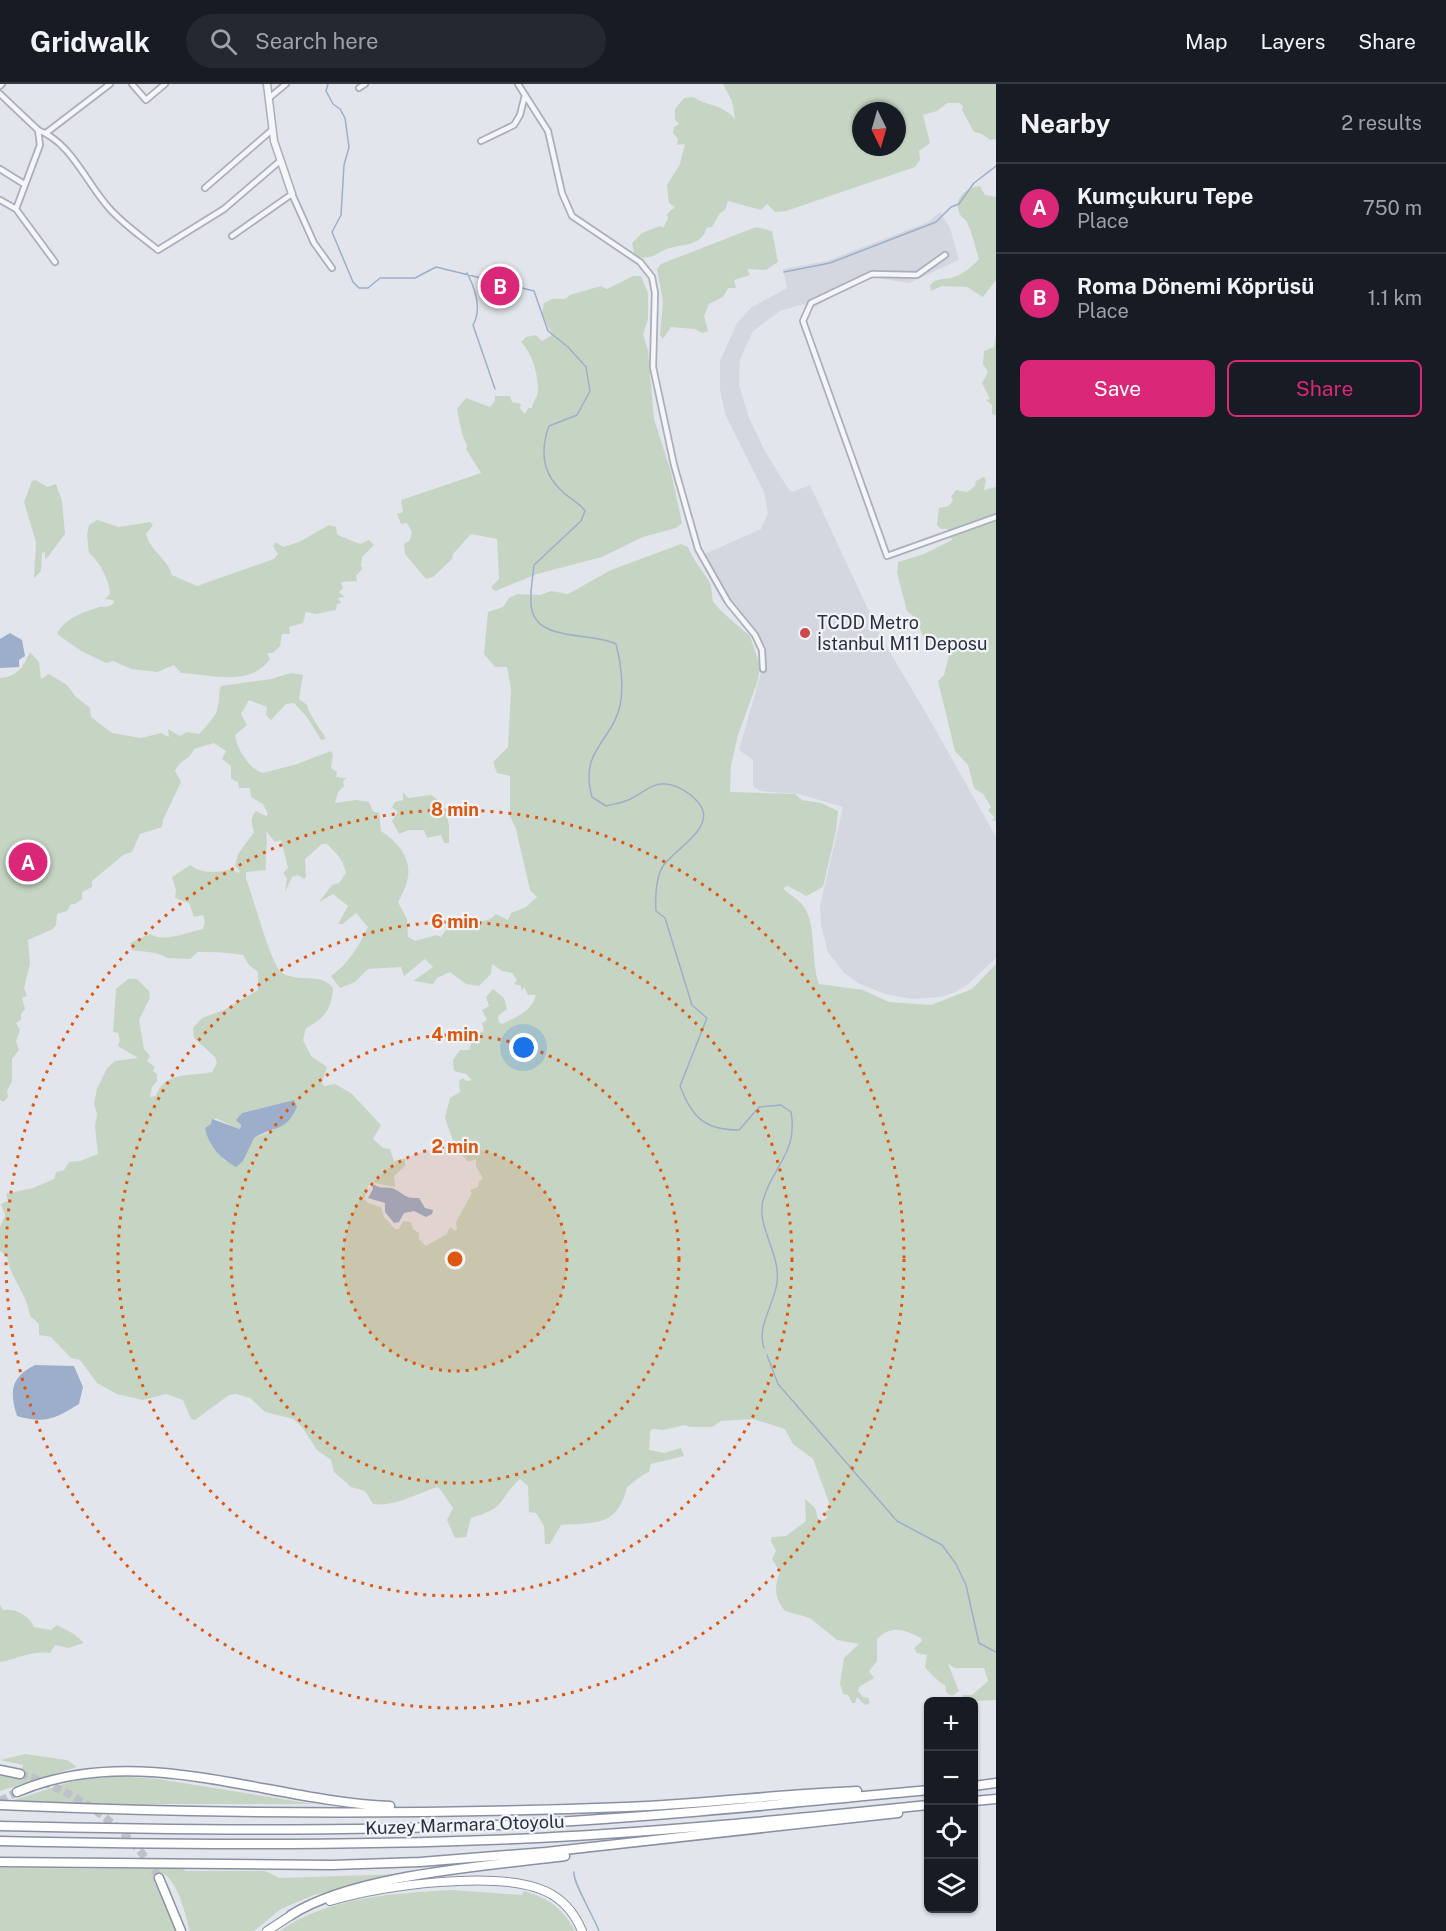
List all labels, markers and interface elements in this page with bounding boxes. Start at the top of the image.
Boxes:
search box [186,14,606,68]
text: Gridwalk [30,25,150,58]
icon: search [207,25,240,58]
text: Search here [255,28,379,54]
text: Map [1185,29,1228,54]
text: Layers [1261,29,1325,54]
text: Share [1358,29,1416,54]
north arrow [852,102,906,156]
text: Nearby [1020,108,1110,139]
text: 2 results [1341,111,1422,135]
text: Kumçukuru Tepe [1077,183,1253,209]
text: A [1032,196,1047,220]
text: 750 m [1363,196,1422,220]
text: Place [1077,209,1129,233]
pin: B [480,264,520,308]
text: Roma Dönemi Köprüsü [1077,273,1314,299]
text: B [1033,286,1046,310]
text: 1.1 km [1368,286,1422,310]
text: Place [1077,299,1129,323]
button: Save [1020,360,1215,417]
button: Share [1227,360,1422,417]
place label: TCDD Metro İstanbul M11 Deposu [817,612,987,654]
marker: TCDD Metro İstanbul M11 Deposu [798,626,812,640]
text: 8 min [431,799,479,820]
pin: A [9,840,48,884]
text: 6 min [431,911,479,932]
text: 4 min [431,1024,479,1045]
your location [509,1033,538,1062]
text: 2 min [431,1136,479,1157]
centre of rings [445,1249,465,1269]
map controls [924,1697,978,1913]
button: + [924,1697,978,1751]
button: − [924,1751,978,1805]
button: locate [924,1805,978,1859]
street label: Kuzey Marmara Otoyolu [365,1811,565,1838]
button: layers [924,1859,978,1913]

